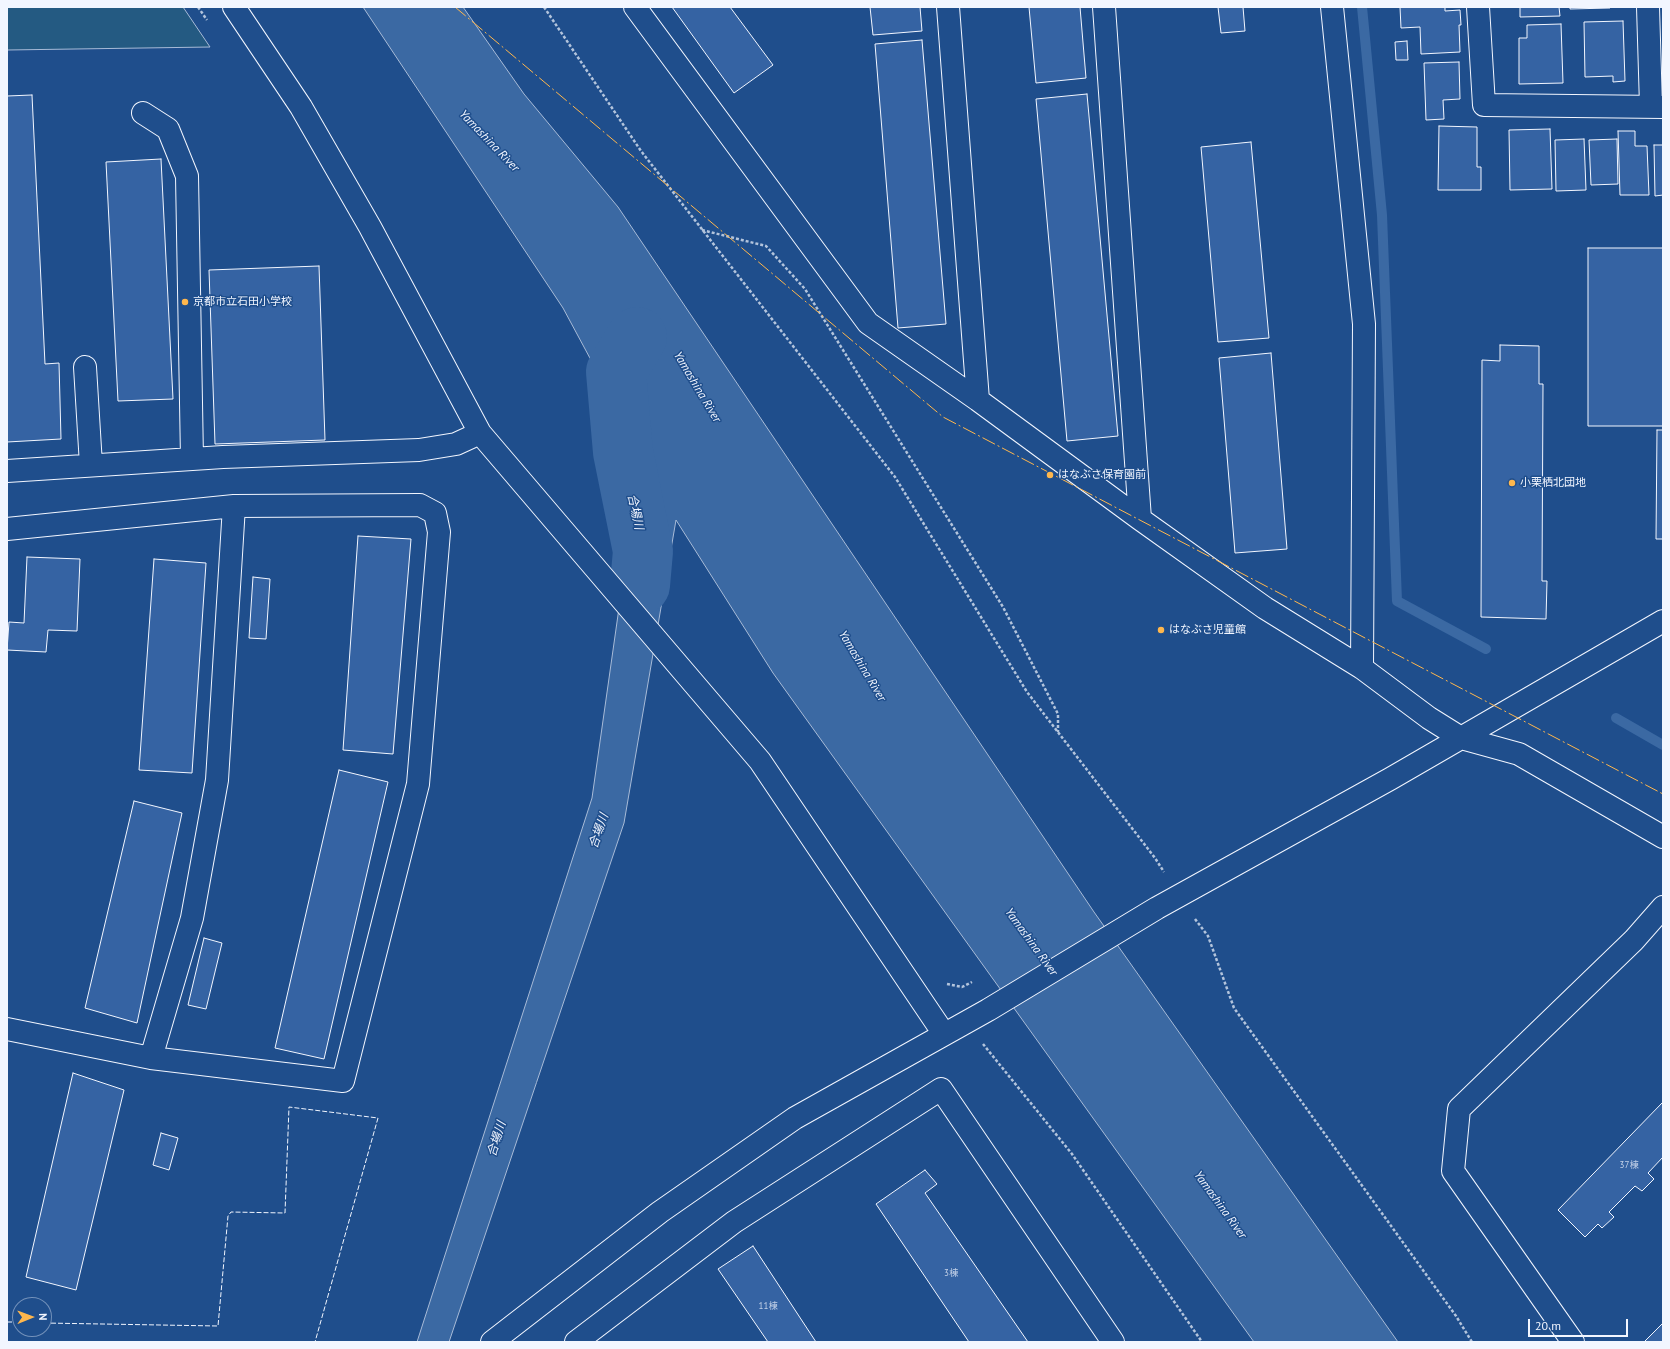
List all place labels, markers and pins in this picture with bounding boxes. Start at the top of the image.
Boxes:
place label: 京都市立石田小学校 [193,295,292,309]
marker: 京都市立石田小学校 [180,297,190,307]
place label: はなぶさ保育園前 [1058,468,1146,482]
marker: はなぶさ保育園前 [1045,470,1055,480]
place label: 小栗栖北団地 [1520,476,1586,490]
marker: 小栗栖北団地 [1507,478,1517,488]
place label: はなぶさ児童館 [1169,623,1246,637]
marker: はなぶさ児童館 [1156,625,1166,635]

